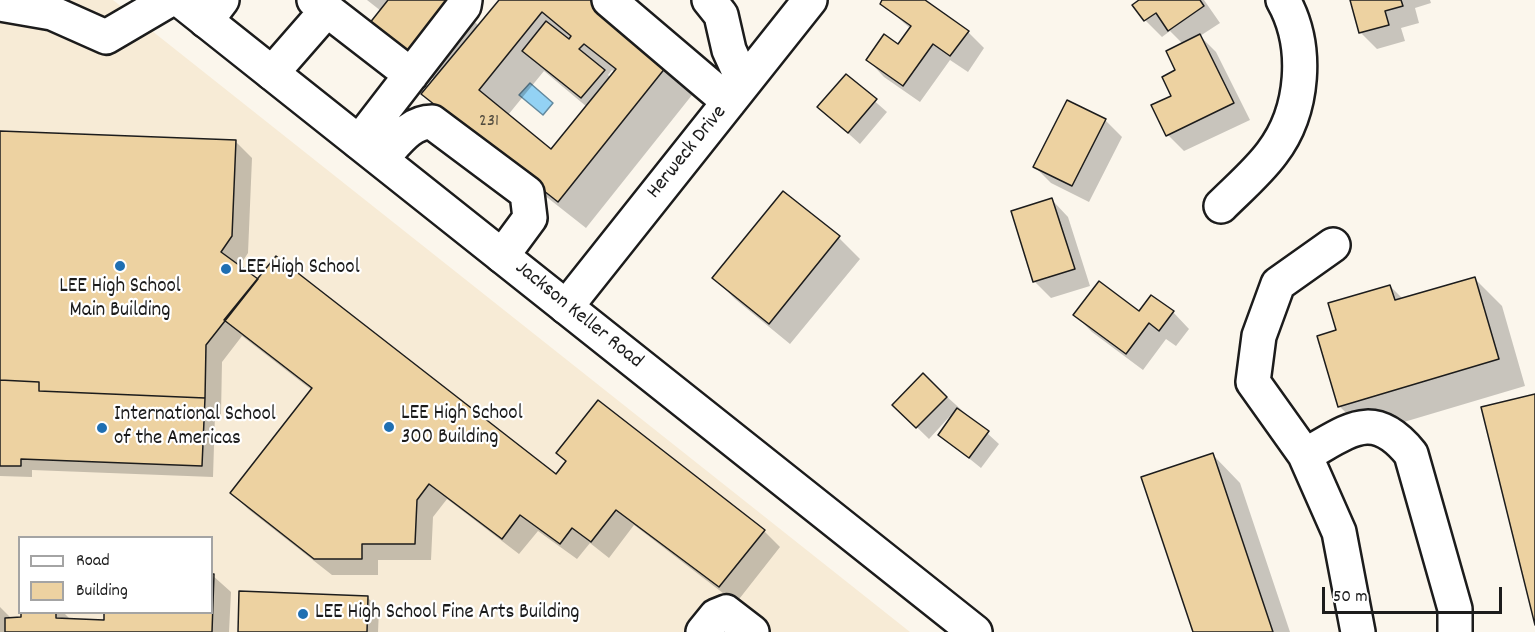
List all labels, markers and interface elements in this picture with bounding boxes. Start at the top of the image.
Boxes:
street label: Herweck Drive [643,101,733,205]
house number: 231 [479,112,499,134]
place label: LEE High School [238,256,360,282]
street label: Jackson Keller Road [509,257,647,375]
marker: LEE High School Main Building [113,259,127,273]
marker: LEE High School [219,262,233,276]
place label: LEE High School Main Building [59,275,181,325]
place label: LEE High School 300 Building [401,402,523,452]
place label: International School of the Americas [114,403,276,453]
marker: LEE High School 300 Building [382,420,396,434]
marker: International School of the Americas [95,421,109,435]
legend [18,536,213,614]
text: Road [76,549,110,574]
scale bar [1325,575,1505,613]
text: Building [76,579,128,604]
text: 50 m [1333,585,1368,610]
place label: LEE High School Fine Arts Building [315,601,580,627]
marker: LEE High School Fine Arts Building [296,607,310,621]

